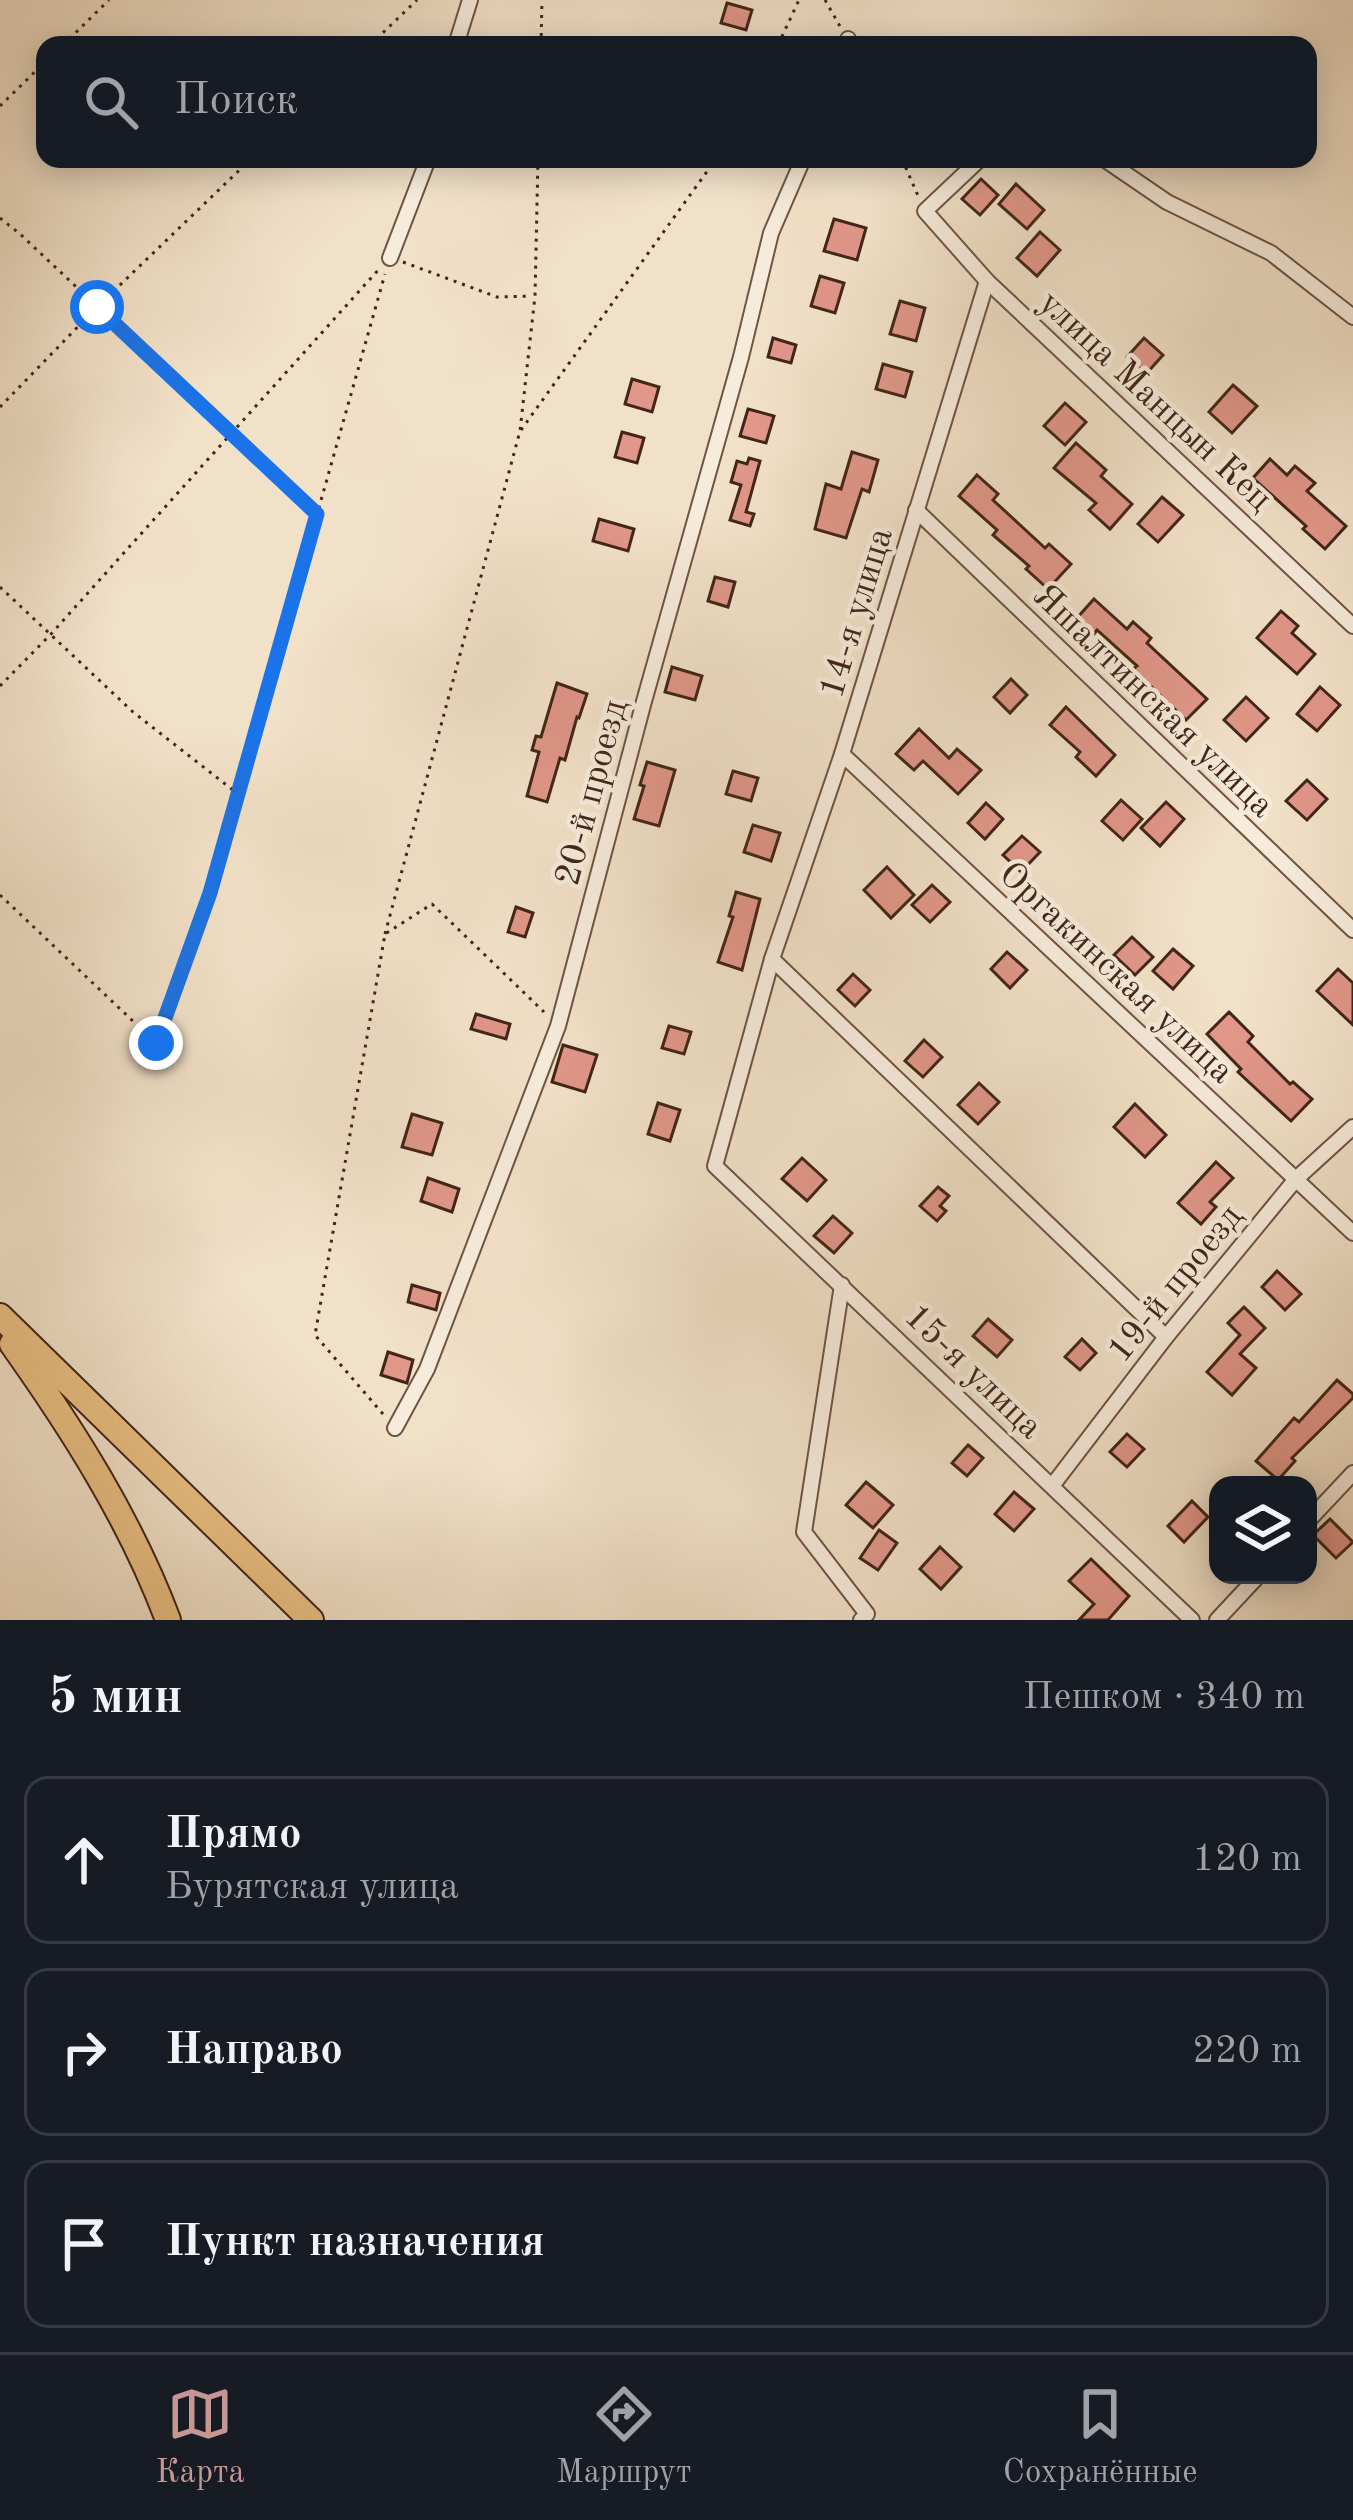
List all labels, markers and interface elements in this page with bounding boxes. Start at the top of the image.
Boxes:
search box [36,36,1317,168]
icon: search [78,69,144,135]
text: Поиск [174,79,298,124]
route start [70,280,124,334]
street label: улица Манцын Кец [1031,285,1278,519]
street label: 14-я улица [815,524,901,703]
street label: Яшалтинская улица [1025,578,1280,826]
street label: 20-й проезд [551,696,635,890]
street label: Оргакинская улица [991,856,1240,1092]
route end [129,1016,183,1070]
street label: 19-й проезд [1102,1199,1250,1370]
street label: 15-я улица [896,1299,1048,1447]
map controls [1209,1476,1317,1584]
button: layers [1209,1476,1317,1584]
text: 5 мин [48,1673,183,1724]
text: Пешком · 340 m [1023,1678,1305,1717]
text: Прямо [165,1813,302,1858]
icon: ahead [51,1827,117,1893]
text: 120 m [1192,1840,1302,1879]
text: Бурятская улица [165,1868,459,1907]
icon: right [51,2019,117,2085]
text: Направо [165,2029,343,2074]
text: 220 m [1192,2032,1302,2071]
icon: arrive [51,2211,117,2277]
text: Пункт назначения [165,2221,545,2266]
tab: Карта [156,2381,245,2494]
tab: Маршрут [556,2381,692,2494]
tab: Сохранённые [1003,2381,1197,2494]

